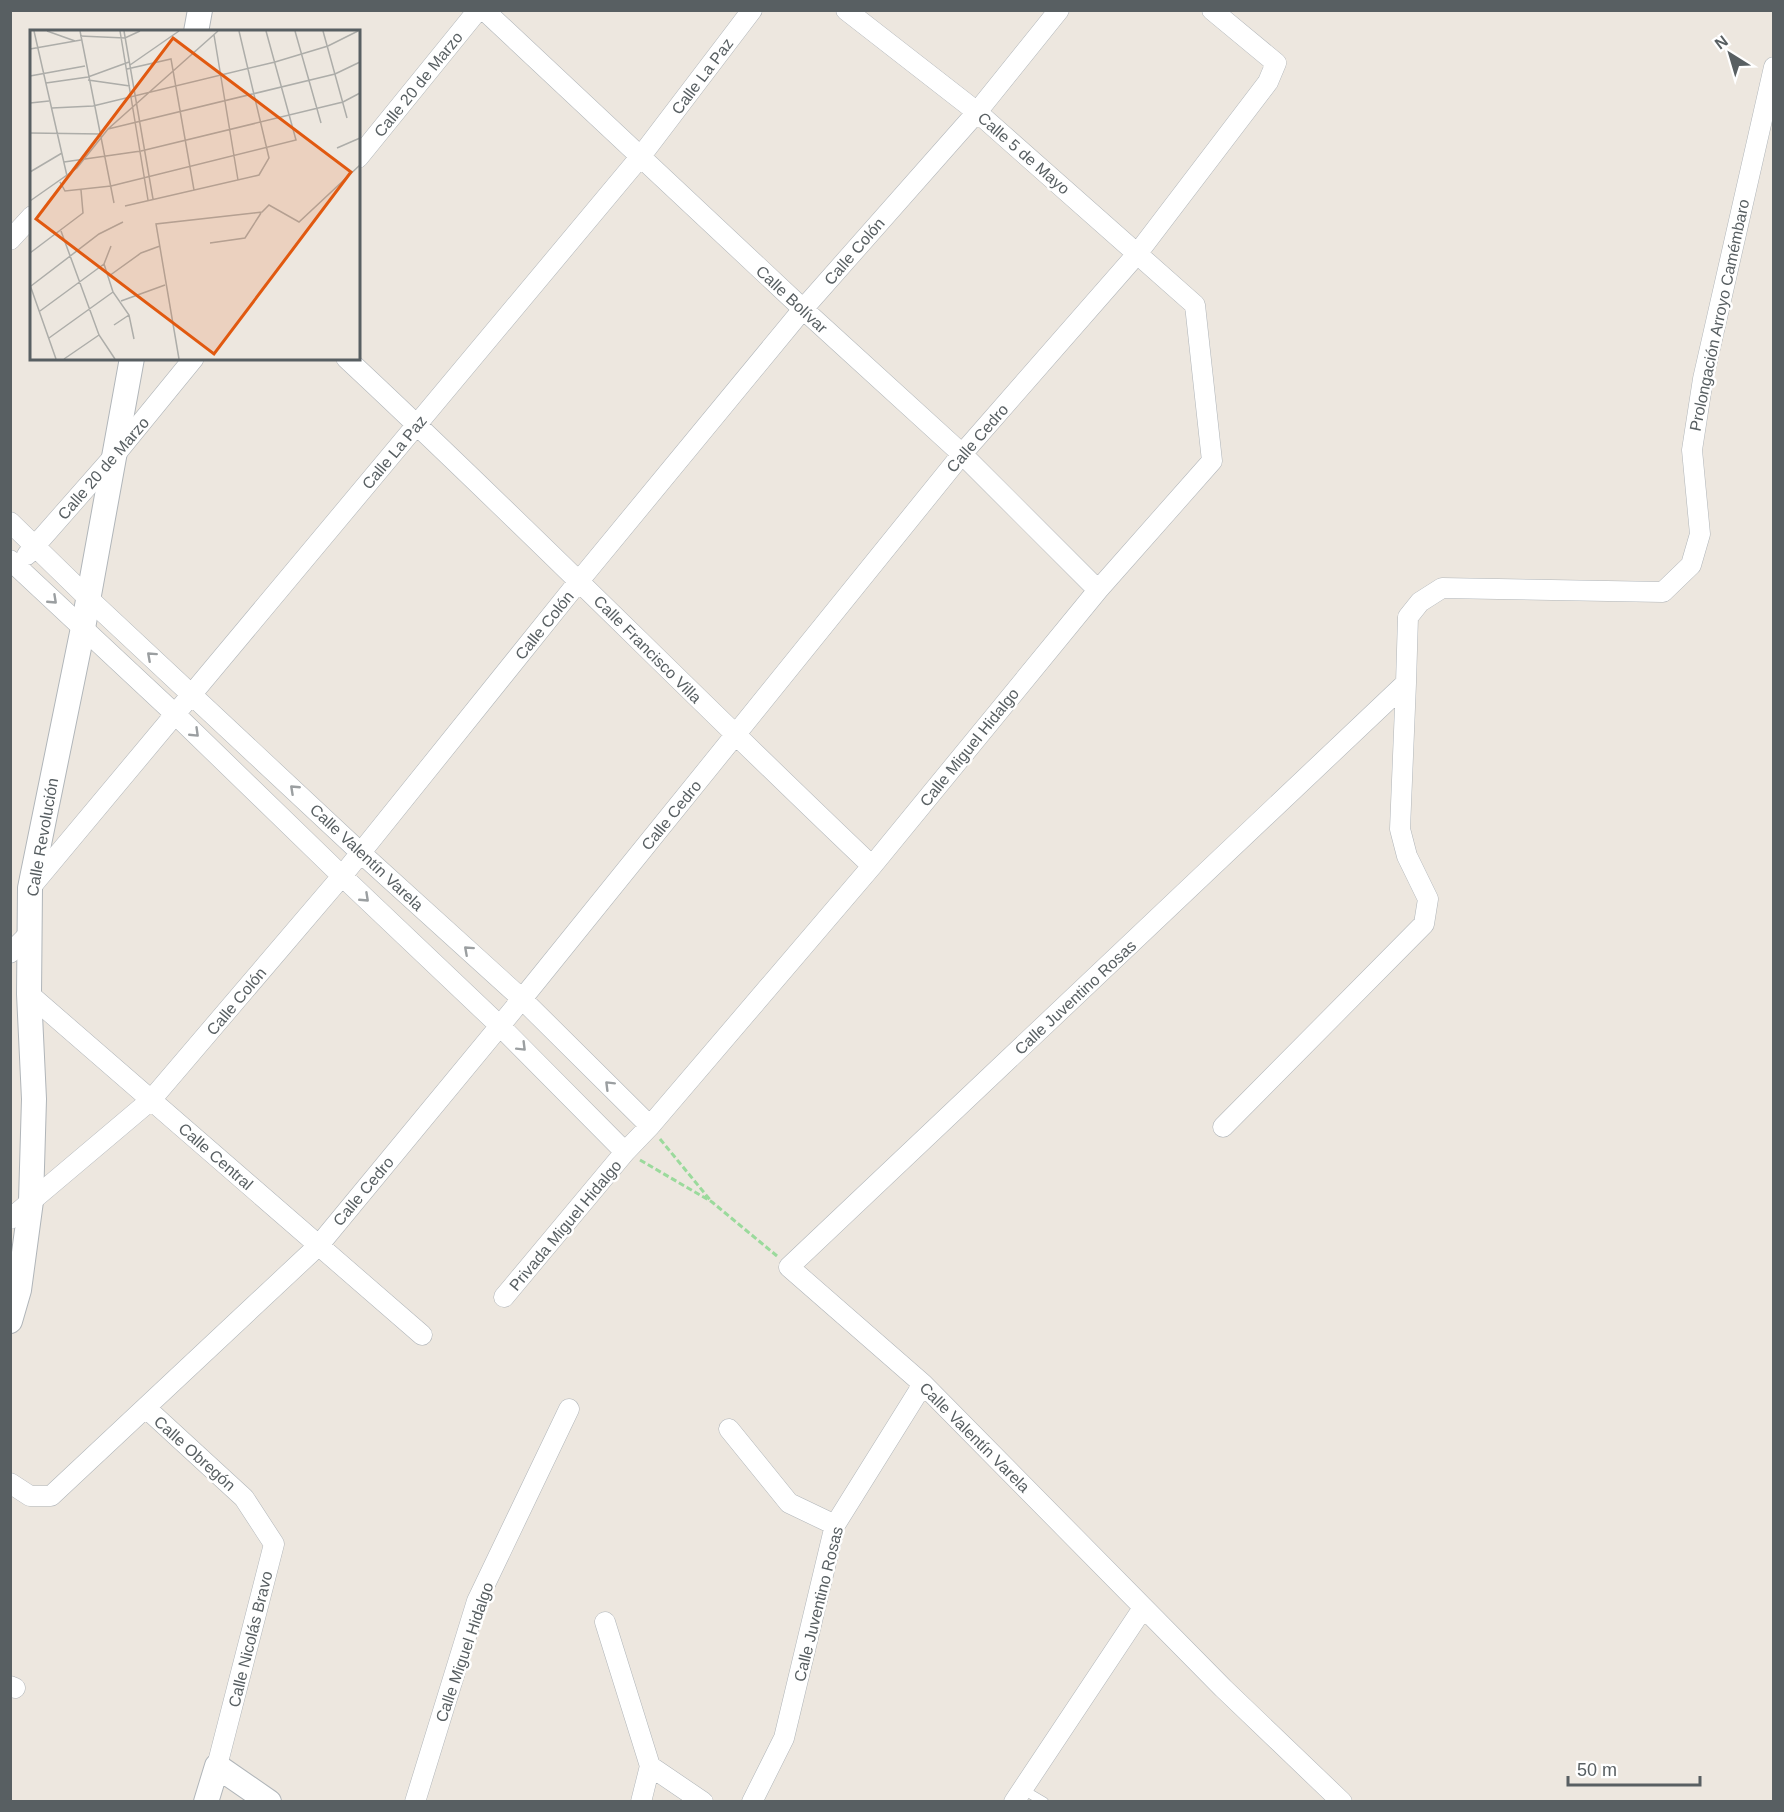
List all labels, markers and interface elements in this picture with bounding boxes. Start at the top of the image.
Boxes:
north arrow [1700,24,1760,84]
street label: Calle 20 de Marzo [371,28,466,140]
inset map [30,30,360,360]
text: N [1712,32,1731,53]
street label: Calle La Paz [668,35,736,118]
street label: Calle 5 de Mayo [974,109,1073,198]
street label: Prolongación Arroyo Camémbaro [1687,198,1752,433]
street label: Calle Colón [821,215,888,288]
street label: Calle Bolívar [753,262,831,337]
street label: Calle Cedro [943,401,1012,476]
street label: Calle La Paz [359,412,430,493]
street label: Calle 20 de Marzo [54,414,152,523]
street label: Calle Colón [512,588,577,663]
street label: Calle Francisco Villa [590,592,705,707]
one-way arrow [46,593,56,604]
one-way arrow [148,652,158,663]
street label: Calle Miguel Hidalgo [917,685,1022,810]
one-way arrow [188,726,199,737]
street label: Calle Revolución [24,776,61,898]
street label: Calle Cedro [638,777,705,853]
one-way arrow [290,785,301,796]
street label: Calle Valentín Varela [307,801,427,914]
one-way arrow [359,891,369,902]
street label: Calle Juventino Rosas [1011,937,1139,1058]
one-way arrow [464,946,475,957]
street label: Calle Colón [203,964,269,1038]
one-way arrow [514,1040,525,1051]
one-way arrow [605,1081,615,1092]
street label: Calle Central [175,1120,256,1193]
street label: Calle Cedro [330,1153,397,1229]
street label: Privada Miguel Hidalgo [506,1157,625,1294]
street label: Calle Valentín Varela [916,1379,1033,1496]
street label: Calle Obregón [151,1413,239,1494]
street label: Calle Juventino Rosas [791,1525,846,1683]
street label: Calle Nicolás Bravo [225,1569,276,1709]
street label: Calle Miguel Hidalgo [433,1580,496,1724]
scale bar [1568,1749,1700,1787]
text: 50 m [1577,1760,1617,1780]

